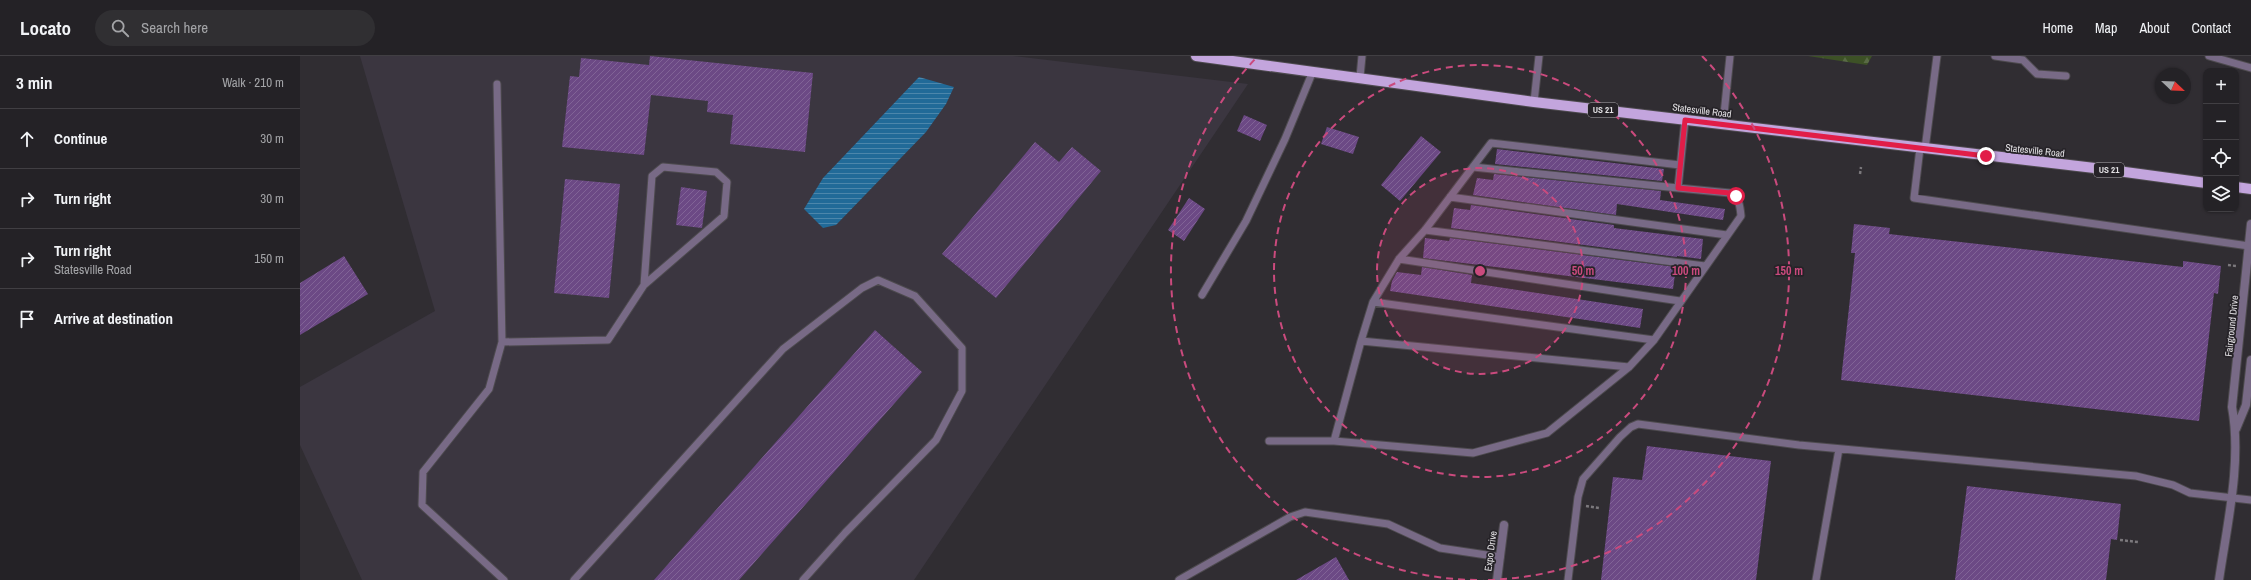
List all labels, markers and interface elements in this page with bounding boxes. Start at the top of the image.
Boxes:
search box [95,10,375,46]
text: Locato [20,15,71,41]
icon: search [109,17,131,39]
text: Search here [141,17,208,38]
text: Home [2042,19,2073,37]
text: Map [2095,19,2117,37]
text: About [2139,19,2169,37]
text: Contact [2191,19,2231,37]
north arrow [2155,68,2191,104]
map controls [2203,68,2239,212]
button: + [2203,68,2239,104]
text: 3 min [16,71,52,94]
text: Walk · 210 m [222,74,284,91]
street label: Statesville Road [1672,100,1732,121]
road number: US 21 [1588,103,1618,117]
button: − [2203,104,2239,140]
icon: ahead [16,128,38,150]
text: Continue [54,128,107,149]
text: 30 m [260,130,284,147]
button: locate [2203,140,2239,176]
street label: Statesville Road [2005,141,2065,160]
route end [1977,147,1995,165]
road number: US 21 [2094,163,2124,177]
button: layers [2203,176,2239,212]
route start [1727,187,1745,205]
icon: right [16,188,38,210]
text: Turn right [54,188,111,209]
text: 30 m [260,190,284,207]
text: Turn right [54,240,111,261]
icon: right [16,248,38,270]
text: 150 m [254,250,284,267]
text: Statesville Road [54,261,132,278]
text: 50 m [1572,263,1594,279]
text: 100 m [1672,263,1700,279]
text: 150 m [1775,263,1803,279]
centre of rings [1473,264,1487,278]
street label: Fairground Drive [2222,294,2241,357]
icon: arrive [16,308,38,330]
text: Arrive at destination [54,308,173,329]
street label: Expo Drive [1481,530,1500,572]

